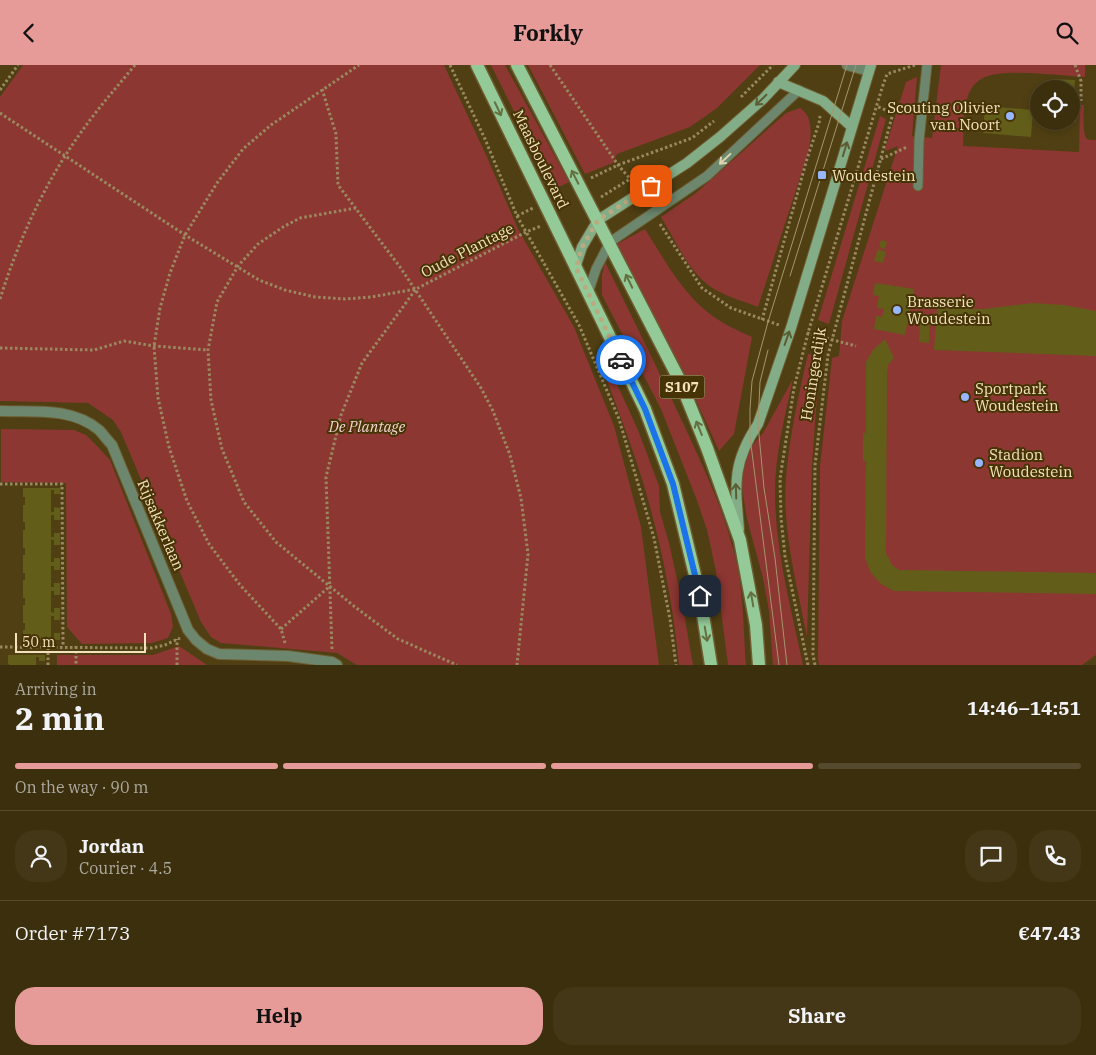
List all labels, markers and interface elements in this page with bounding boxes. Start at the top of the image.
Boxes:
text: Forkly [513,18,583,47]
icon: back [15,19,43,47]
icon: search [1053,19,1081,47]
map controls [1030,80,1080,130]
button: locate [1030,80,1080,130]
one-way arrow [755,94,767,107]
place label: Scouting Olivier van Noort [887,98,1000,134]
one-way arrow [493,101,503,116]
street label: Maasboulevard [509,106,573,212]
marker: Scouting Olivier van Noort [1004,110,1016,122]
one-way arrow [841,142,851,158]
one-way arrow [718,153,731,165]
pin [630,165,672,207]
place label: Woudestein [832,166,916,185]
marker: Woudestein [816,169,828,181]
one-way arrow [570,170,579,185]
icon: bag [637,172,665,200]
street label: Oude Plantage [417,218,517,282]
one-way arrow [624,274,634,289]
place label: Brasserie Woudestein [907,292,991,328]
marker: Brasserie Woudestein [891,304,903,316]
street label: Honingerdijk [796,326,830,422]
one-way arrow [783,331,792,346]
courier [596,335,646,385]
icon: car [607,346,635,374]
road number: S107 [660,376,704,399]
place label: Sportpark Woudestein [975,379,1059,415]
marker: Sportpark Woudestein [959,391,971,403]
park label: De Plantage [328,417,406,436]
one-way arrow [693,421,703,436]
place label: Stadion Woudestein [989,445,1073,481]
marker: Stadion Woudestein [973,457,985,469]
street label: Rijsakkerlaan [133,476,189,574]
one-way arrow [732,483,741,499]
pin [679,575,721,617]
icon: home [686,582,714,610]
one-way arrow [746,592,756,608]
one-way arrow [702,625,712,641]
scale bar [15,630,146,653]
text: 50 m [22,633,55,651]
text: Arriving in [15,679,97,699]
text: 14:46–14:51 [967,696,1081,720]
text: 2 min [15,697,105,739]
text: On the way · 90 m [15,777,149,797]
button: person [15,830,67,882]
button: chat [965,830,1017,882]
button: phone [1029,830,1081,882]
text: Jordan [79,834,144,858]
text: Courier · 4.5 [79,858,172,878]
text: Order #7173 [15,921,130,945]
text: €47.43 [1018,921,1081,945]
button: Help [15,987,543,1045]
button: Share [553,987,1081,1045]

